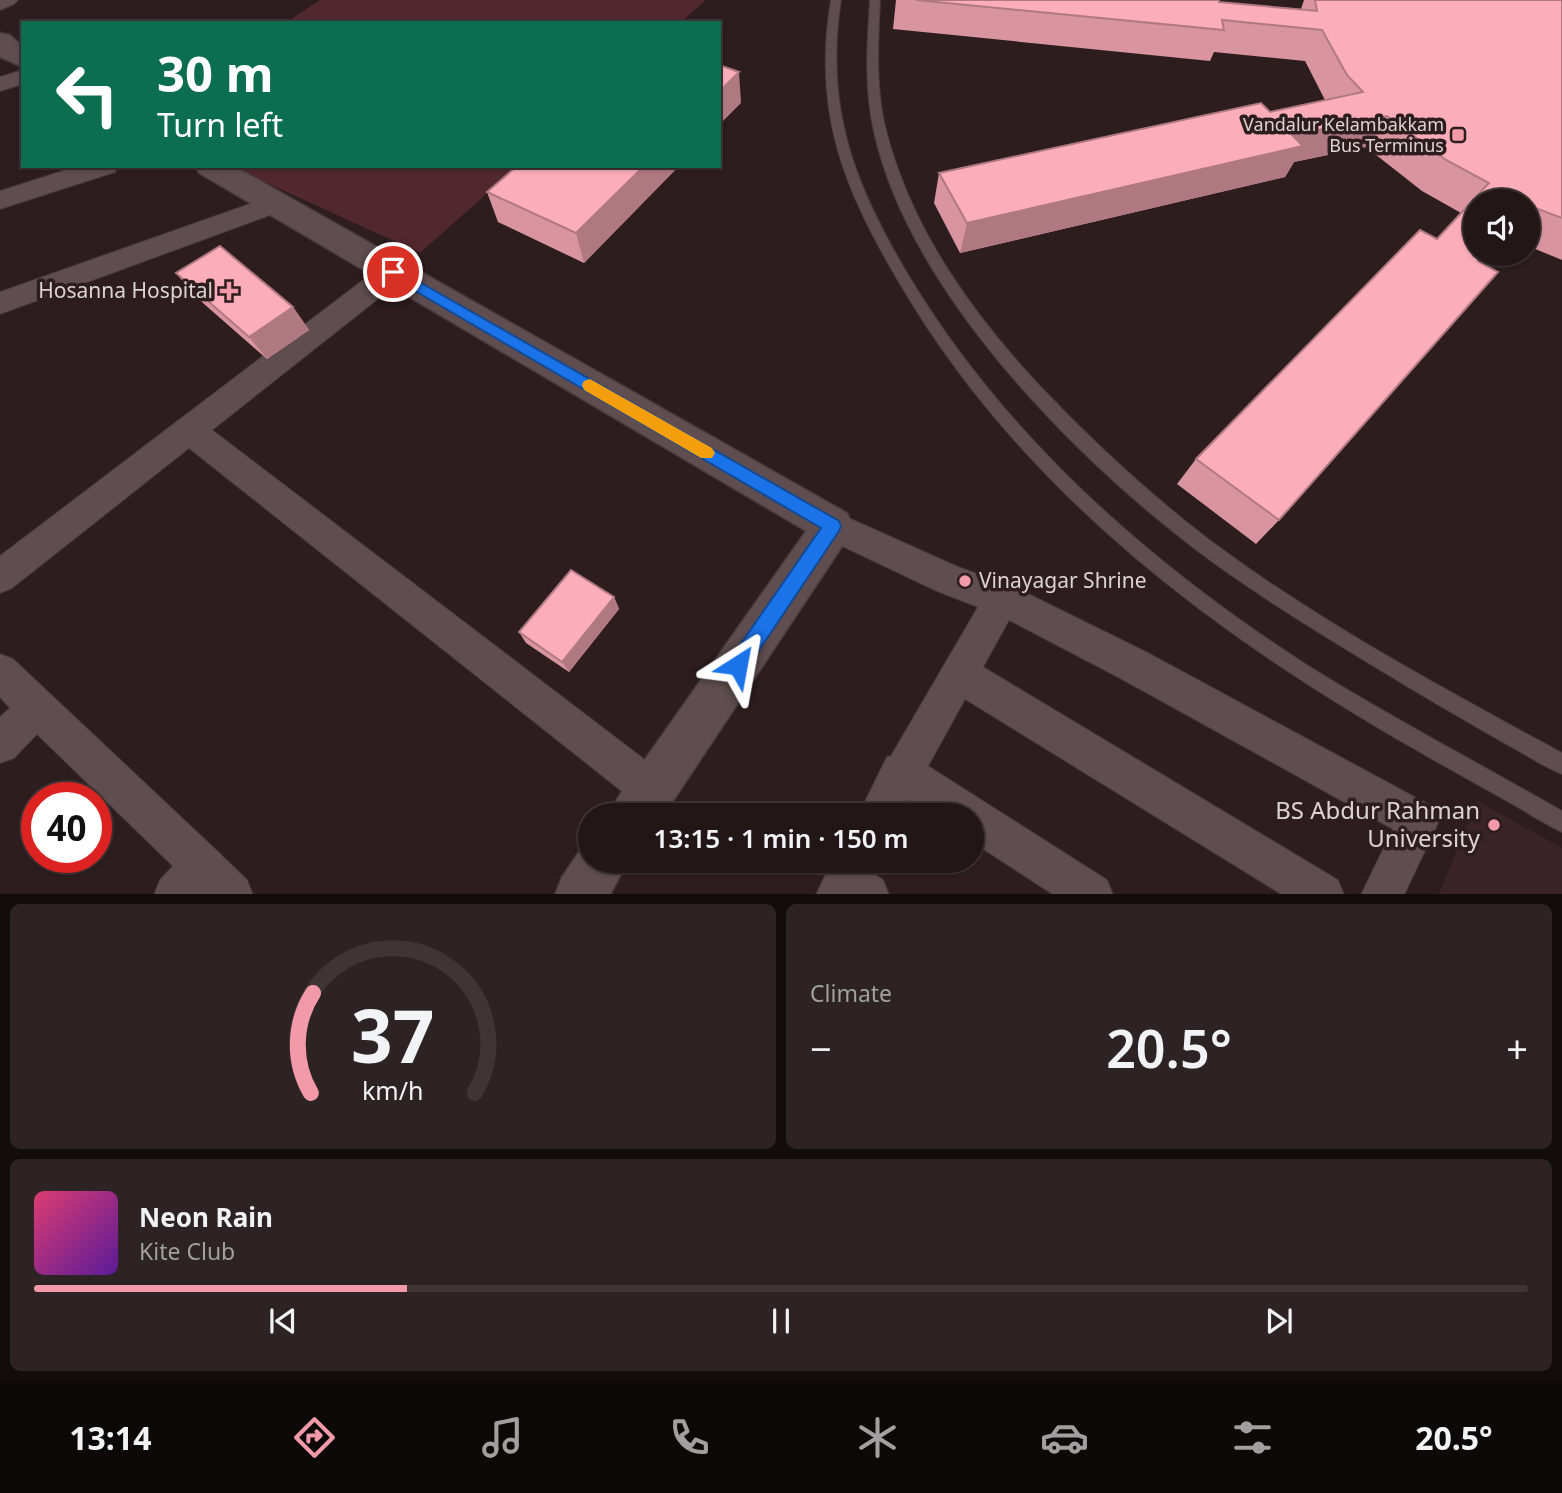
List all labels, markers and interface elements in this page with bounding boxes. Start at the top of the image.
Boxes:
text: 30 m [157,40,274,106]
icon: left [42,49,133,140]
text: Turn left [157,103,283,146]
place label: Vandalur Kelambakkam Bus Terminus [1243,112,1444,157]
marker: Vandalur Kelambakkam Bus Terminus [1450,127,1466,143]
map controls [1463,189,1540,266]
button: sound [1463,189,1540,266]
pin [363,242,423,302]
icon: arrive [374,253,412,291]
place label: Hosanna Hospital [38,276,213,304]
marker: Hosanna Hospital [219,281,239,301]
place label: Vinayagar Shrine [979,566,1147,594]
marker: Vinayagar Shrine [957,573,973,589]
position arrow [701,628,775,702]
speed limit sign: 40 [21,782,112,873]
place label: BS Abdur Rahman University [1275,793,1481,854]
marker: BS Abdur Rahman University [1486,817,1502,833]
text: 13:15 · 1 min · 150 m [654,820,908,856]
text: Climate [810,977,892,1009]
text: 37 [351,985,435,1084]
text: 20.5° [1106,1012,1232,1083]
text: − [810,1022,832,1074]
text: + [1506,1022,1528,1074]
text: km/h [362,1072,424,1106]
text: Neon Rain [139,1199,273,1235]
text: Kite Club [139,1235,235,1267]
icon: previous [264,1302,302,1340]
icon: pause [762,1302,800,1340]
icon: next [1260,1302,1298,1340]
icon: directions [290,1413,339,1462]
icon: music [478,1413,527,1462]
icon: phone [665,1413,714,1462]
icon: climate [853,1413,902,1462]
icon: car [1040,1413,1089,1462]
icon: filters [1228,1413,1277,1462]
text: 13:14 [69,1416,151,1459]
text: 20.5° [1415,1416,1493,1459]

